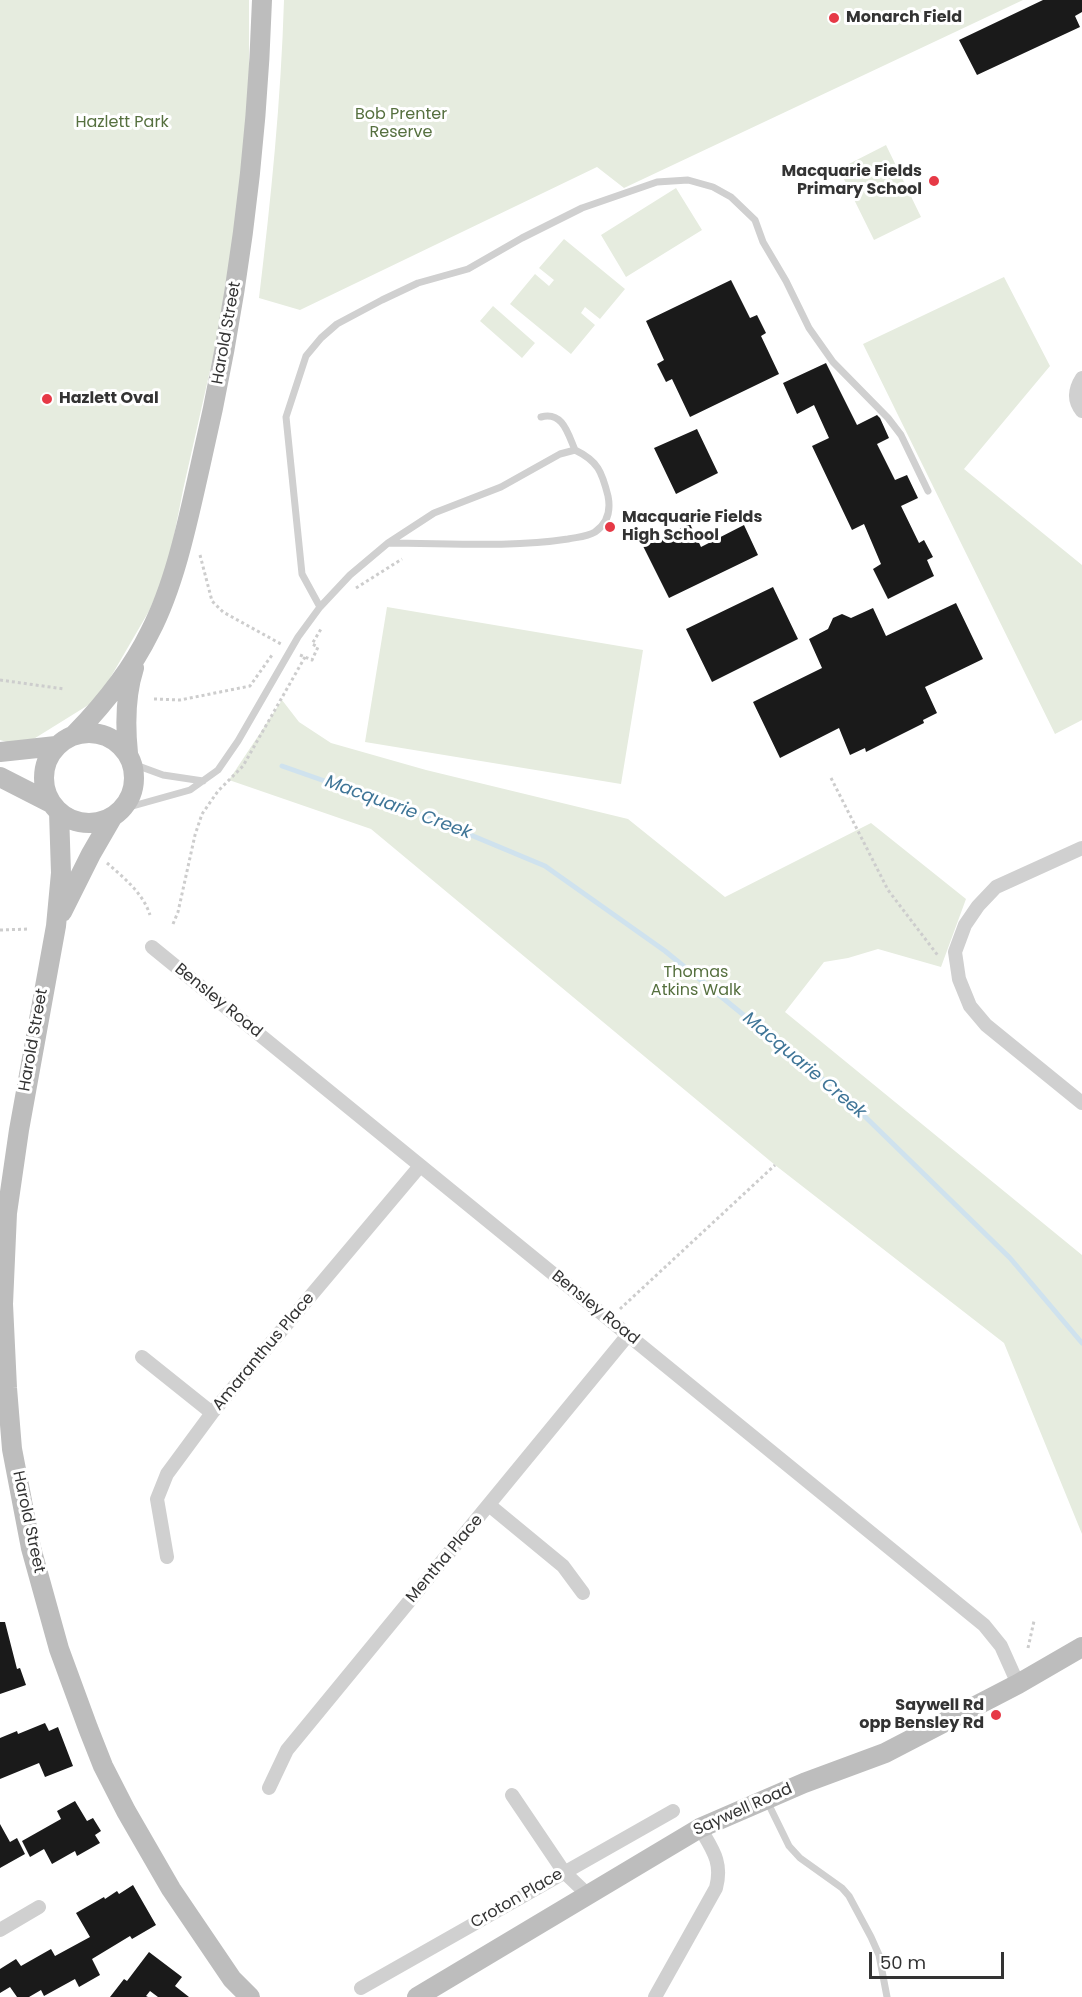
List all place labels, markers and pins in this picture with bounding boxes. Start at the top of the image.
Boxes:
place label: Monarch Field [846,8,962,28]
marker: Monarch Field [827,11,841,25]
place label: Macquarie Fields Primary School [782,162,922,200]
marker: Macquarie Fields Primary School [927,174,941,188]
place label: Hazlett Oval [59,389,159,409]
marker: Hazlett Oval [40,392,54,406]
place label: Macquarie Fields High School [622,508,762,546]
marker: Macquarie Fields High School [603,520,617,534]
place label: Saywell Rd opp Bensley Rd [859,1696,984,1734]
marker: Saywell Rd opp Bensley Rd [989,1708,1003,1722]

